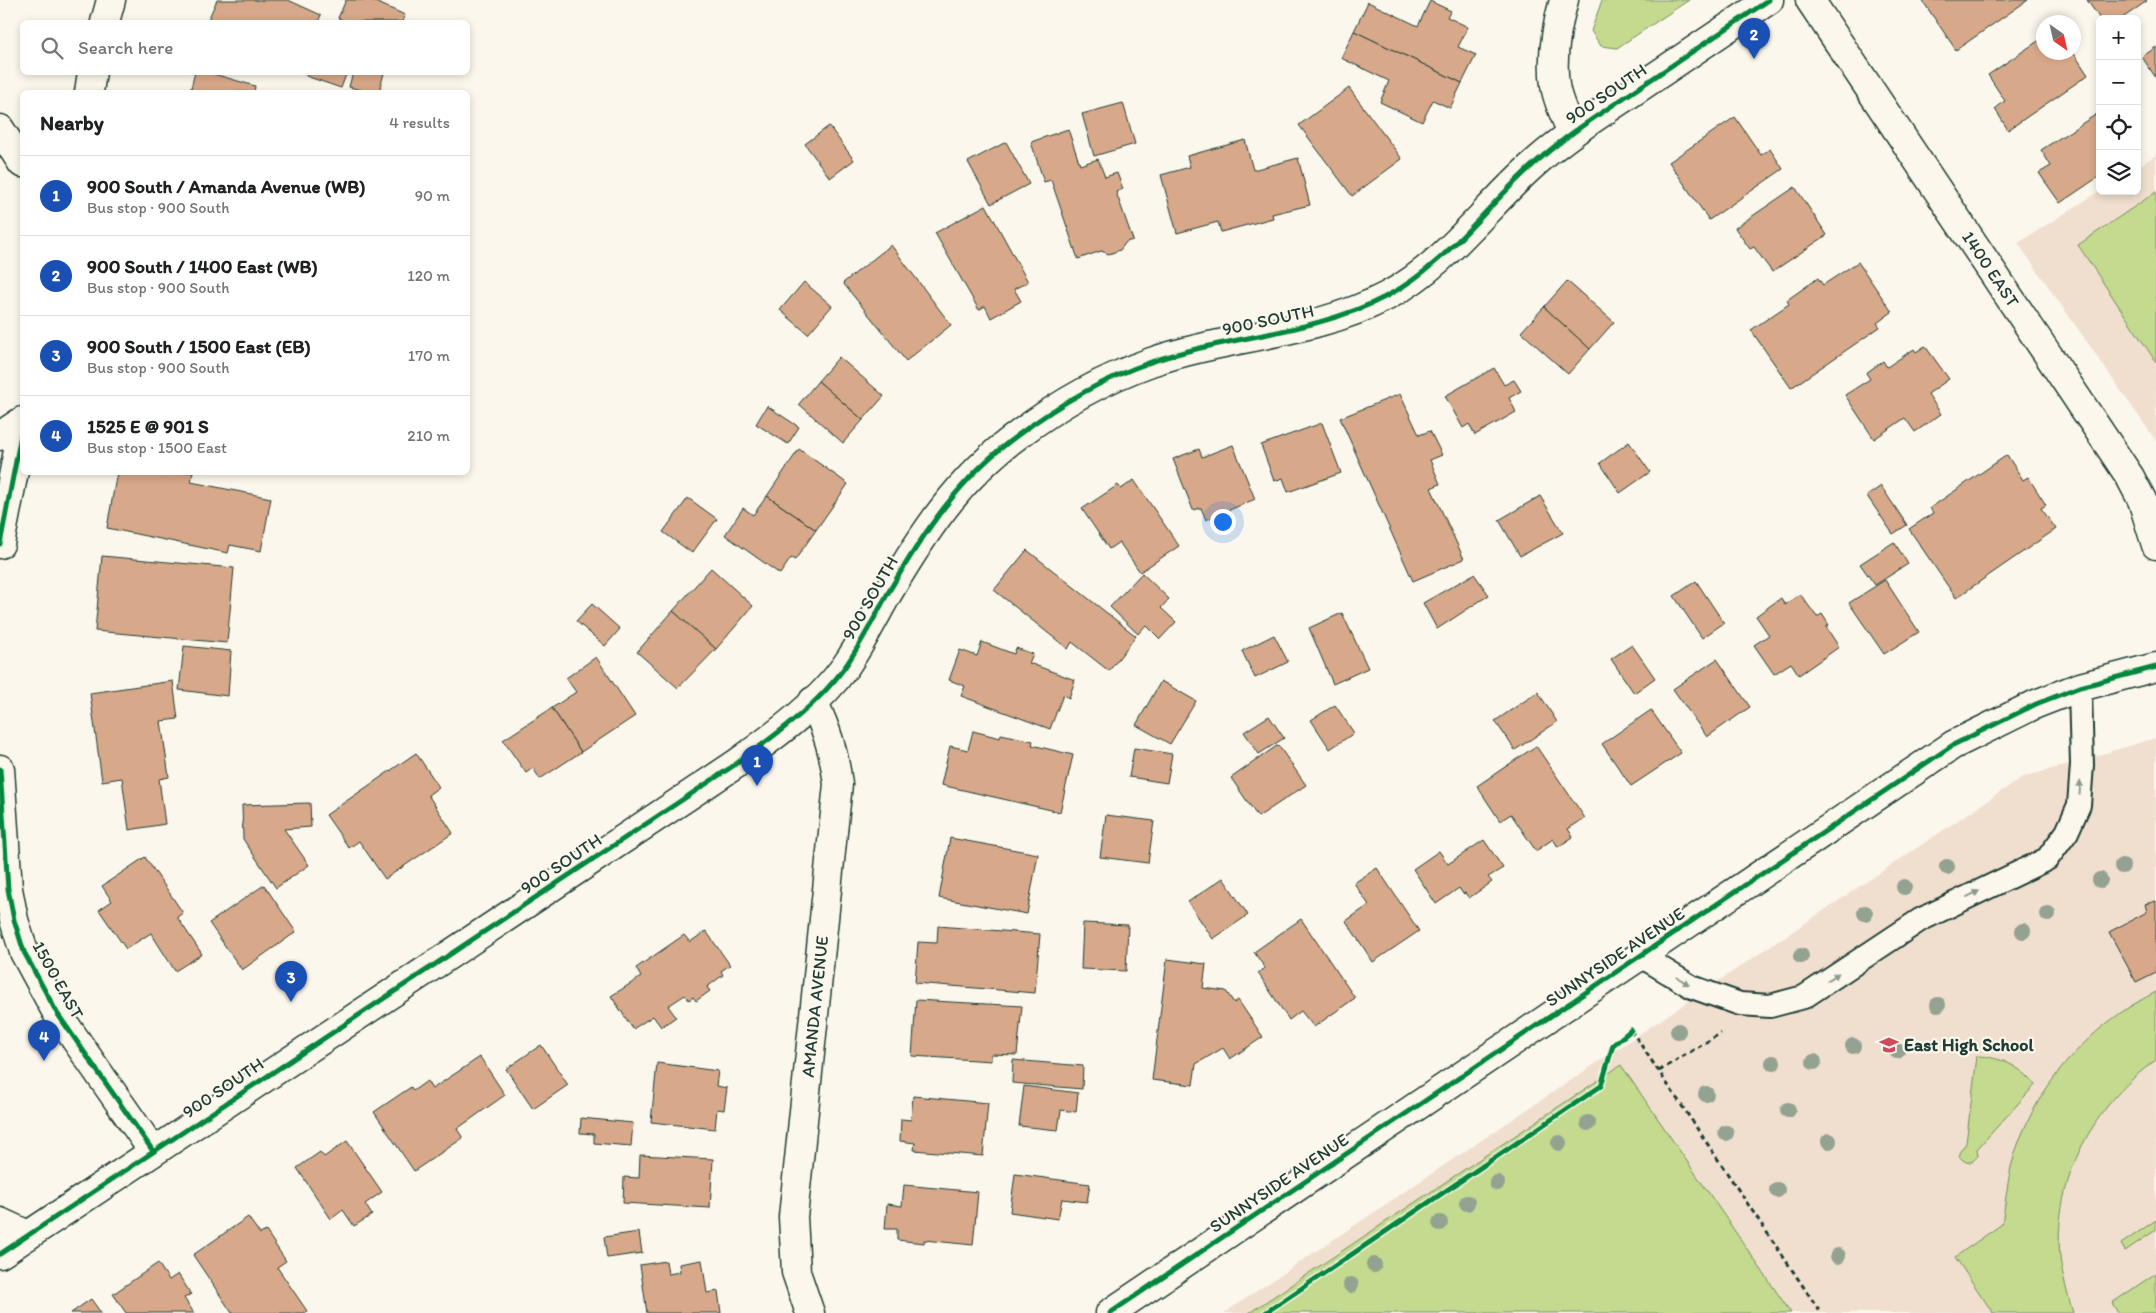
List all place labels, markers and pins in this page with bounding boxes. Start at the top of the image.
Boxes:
pin: 2 [1738,18,1770,59]
pin: 1 [741,745,773,786]
pin: 3 [275,961,307,1002]
pin: 4 [28,1020,60,1061]
school or university icon: East High School [1878,1034,1900,1056]
place label: East High School [1904,1034,2034,1056]

